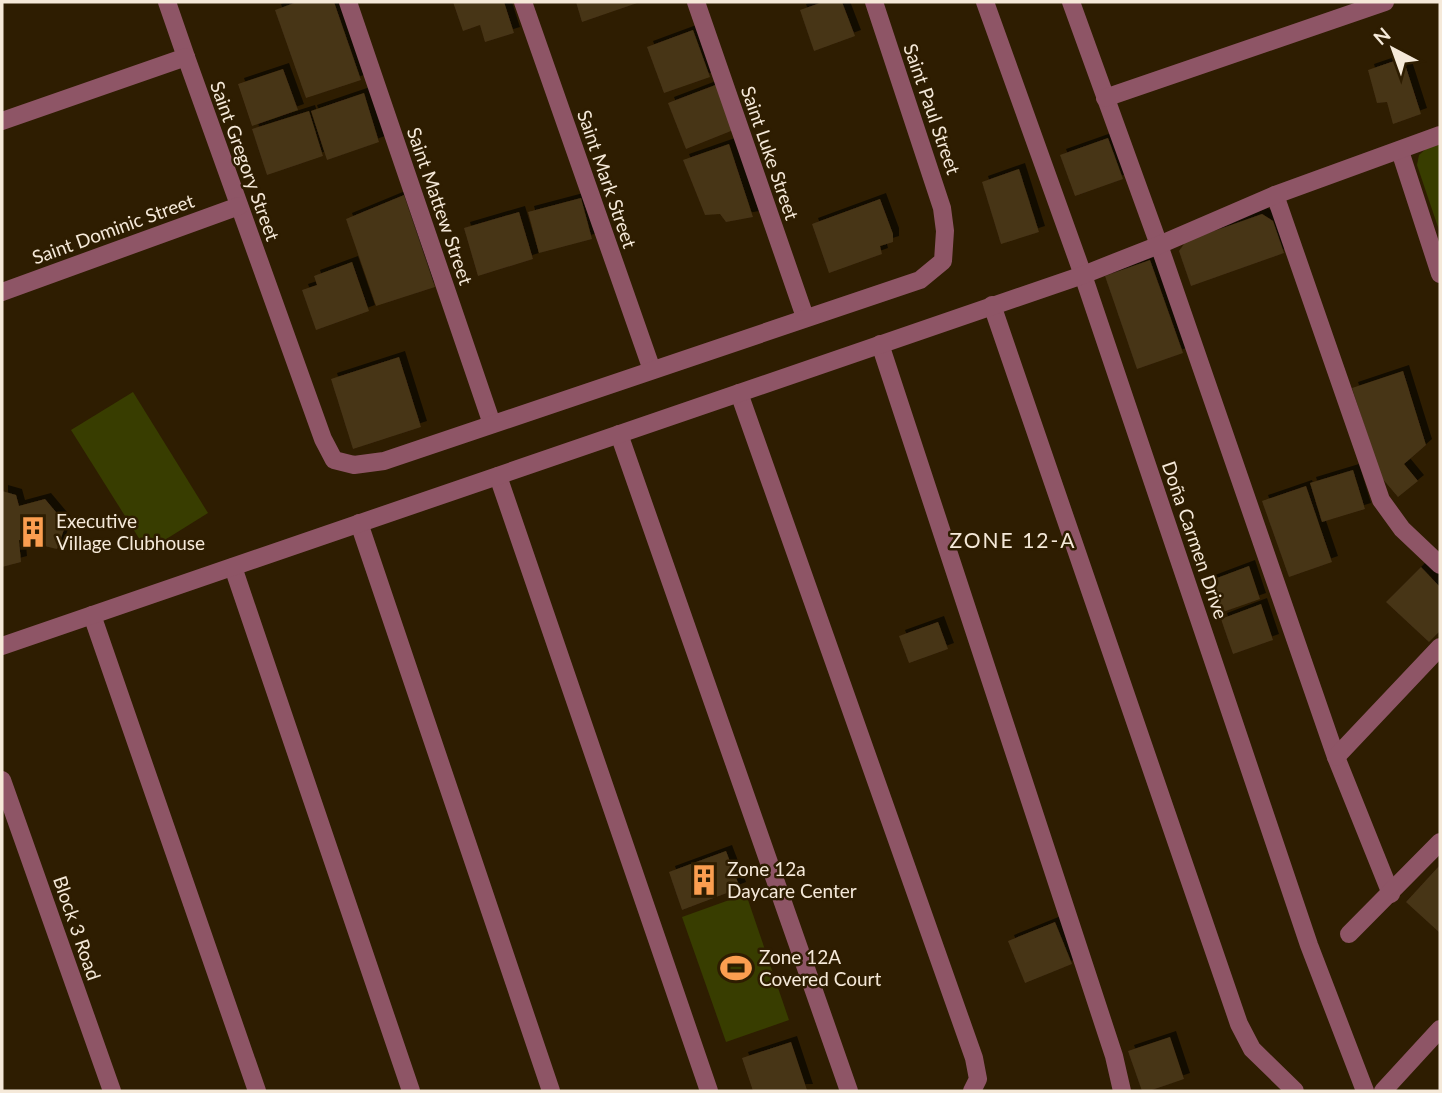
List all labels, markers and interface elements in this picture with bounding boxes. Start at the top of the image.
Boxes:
north arrow [1358,14,1428,84]
text: N [1368,22,1395,49]
street label: Saint Paul Street [899,40,966,177]
street label: Saint Gregory Street [206,78,285,244]
street label: Saint Luke Street [737,83,804,223]
street label: Saint Mark Street [573,107,642,251]
street label: Saint Mattew Street [403,124,478,288]
street label: Saint Dominic Street [29,188,197,269]
street label: Doña Carmen Drive [1158,458,1233,622]
place label: Executive Village Clubhouse [56,509,205,554]
building icon: Executive Village Clubhouse [16,515,50,549]
district label: ZONE 12-A [949,527,1077,552]
place label: Zone 12a Daycare Center [727,857,857,902]
building icon: Zone 12a Daycare Center [687,863,721,897]
street label: Block 3 Road [49,873,106,983]
place label: Zone 12A Covered Court [759,945,881,990]
sports icon: Zone 12A Covered Court [719,951,753,985]

